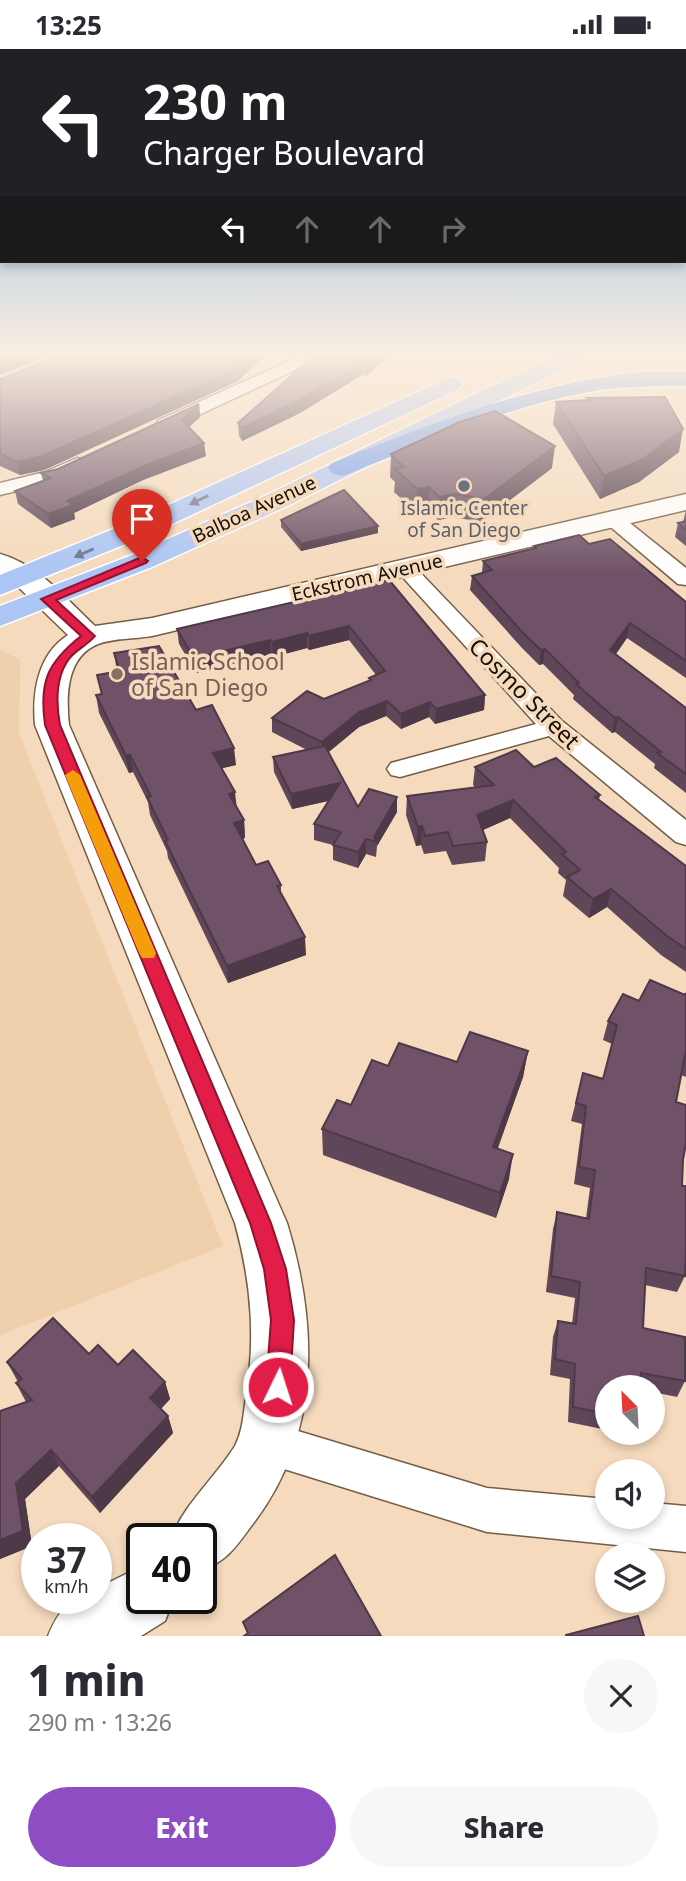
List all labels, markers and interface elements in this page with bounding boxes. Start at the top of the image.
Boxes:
text: 13:25 [35,7,102,43]
text: 230 m [143,68,288,134]
icon: left [28,77,119,168]
text: Charger Boulevard [143,131,425,174]
icon: left [215,210,253,248]
icon: ahead [288,210,326,248]
icon: ahead [361,210,399,248]
icon: right [434,210,472,248]
street label: Balboa Avenue [188,469,320,549]
marker: Islamic Center of San Diego [456,478,472,494]
pin [112,489,172,561]
one-way arrow [189,494,209,506]
place label: Islamic Center of San Diego [400,495,528,543]
icon: arrive [123,500,161,538]
one-way arrow [73,547,94,558]
street label: Eckstrom Avenue [289,547,445,607]
street label: Cosmo Street [462,630,588,756]
place label: Islamic School of San Diego [131,645,285,703]
marker: Islamic School of San Diego [109,666,125,682]
position arrow [241,1350,315,1424]
north arrow [595,1375,665,1445]
map controls [595,1375,665,1613]
button: sound [595,1459,665,1529]
speed limit sign: 40 [126,1523,217,1614]
text: 37 [46,1536,87,1583]
button: layers [595,1543,665,1613]
text: km/h [44,1574,89,1598]
text: 1 min [28,1651,145,1708]
button: close [584,1659,658,1733]
text: 290 m · 13:26 [28,1706,172,1738]
button: Exit [28,1787,336,1867]
button: Share [350,1787,658,1867]

